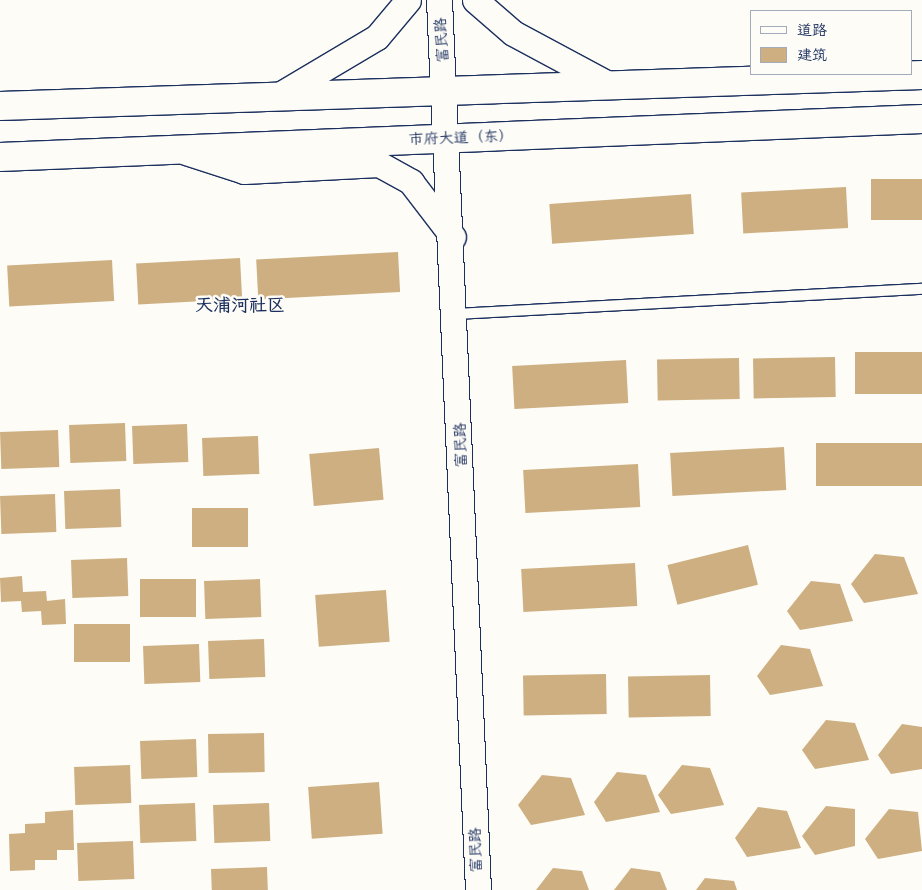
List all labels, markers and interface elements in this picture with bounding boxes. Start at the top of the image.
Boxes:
legend [750,10,912,75]
street label: 富民路 [431,17,453,63]
text: 道路 [797,21,827,40]
text: 建筑 [797,46,827,65]
street label: 市府大道（东） [408,127,514,149]
district label: 天浦河社区 [195,295,285,317]
street label: 富民路 [451,422,471,468]
street label: 富民路 [466,827,486,873]

